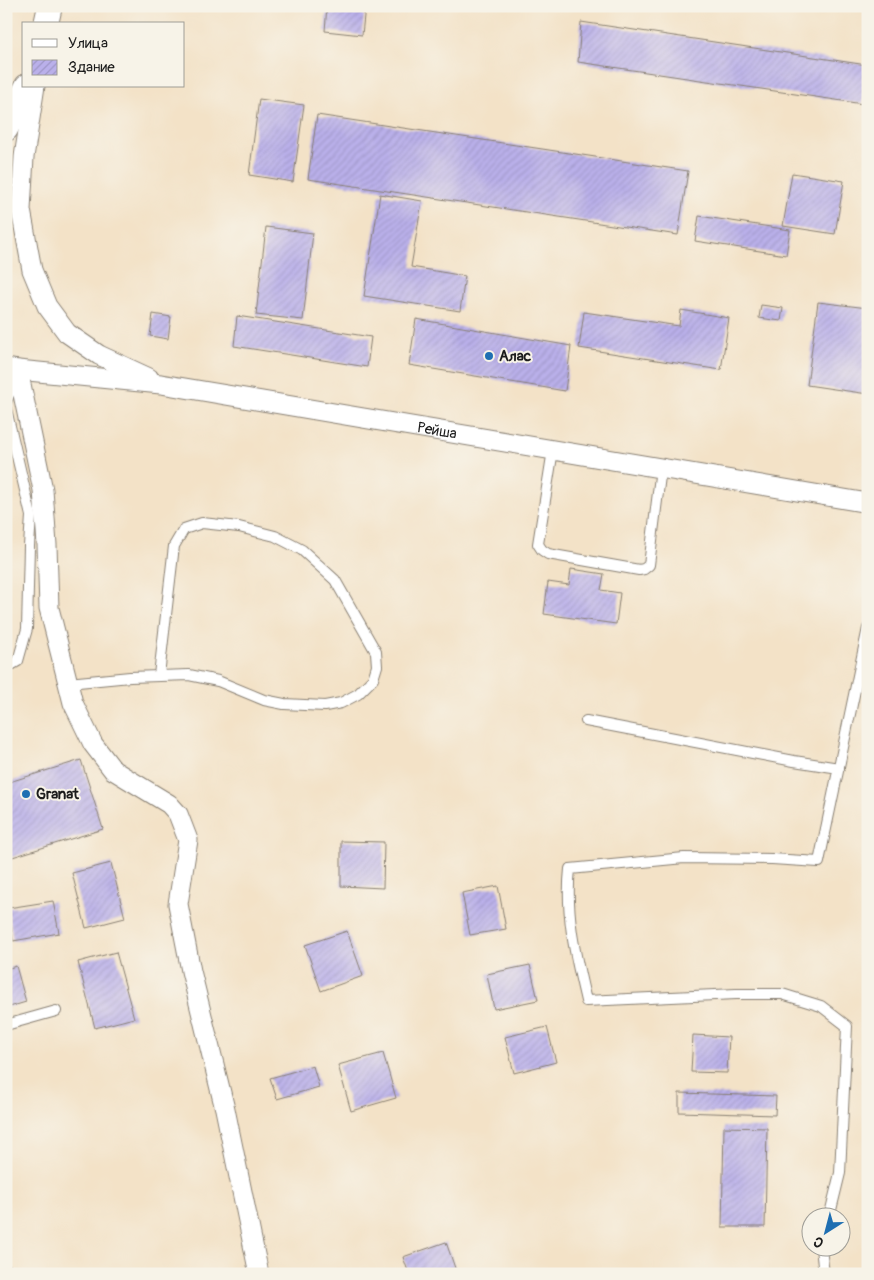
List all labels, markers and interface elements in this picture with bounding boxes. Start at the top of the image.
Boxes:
legend [22,22,185,88]
text: Улица [68,34,108,53]
text: Здание [68,58,115,77]
place label: Алас [499,347,532,366]
marker: Алас [483,350,495,362]
street label: Рейша [416,418,458,444]
place label: Granat [36,785,80,804]
marker: Granat [20,788,32,800]
north arrow [802,1208,852,1258]
text: С [810,1232,827,1252]

